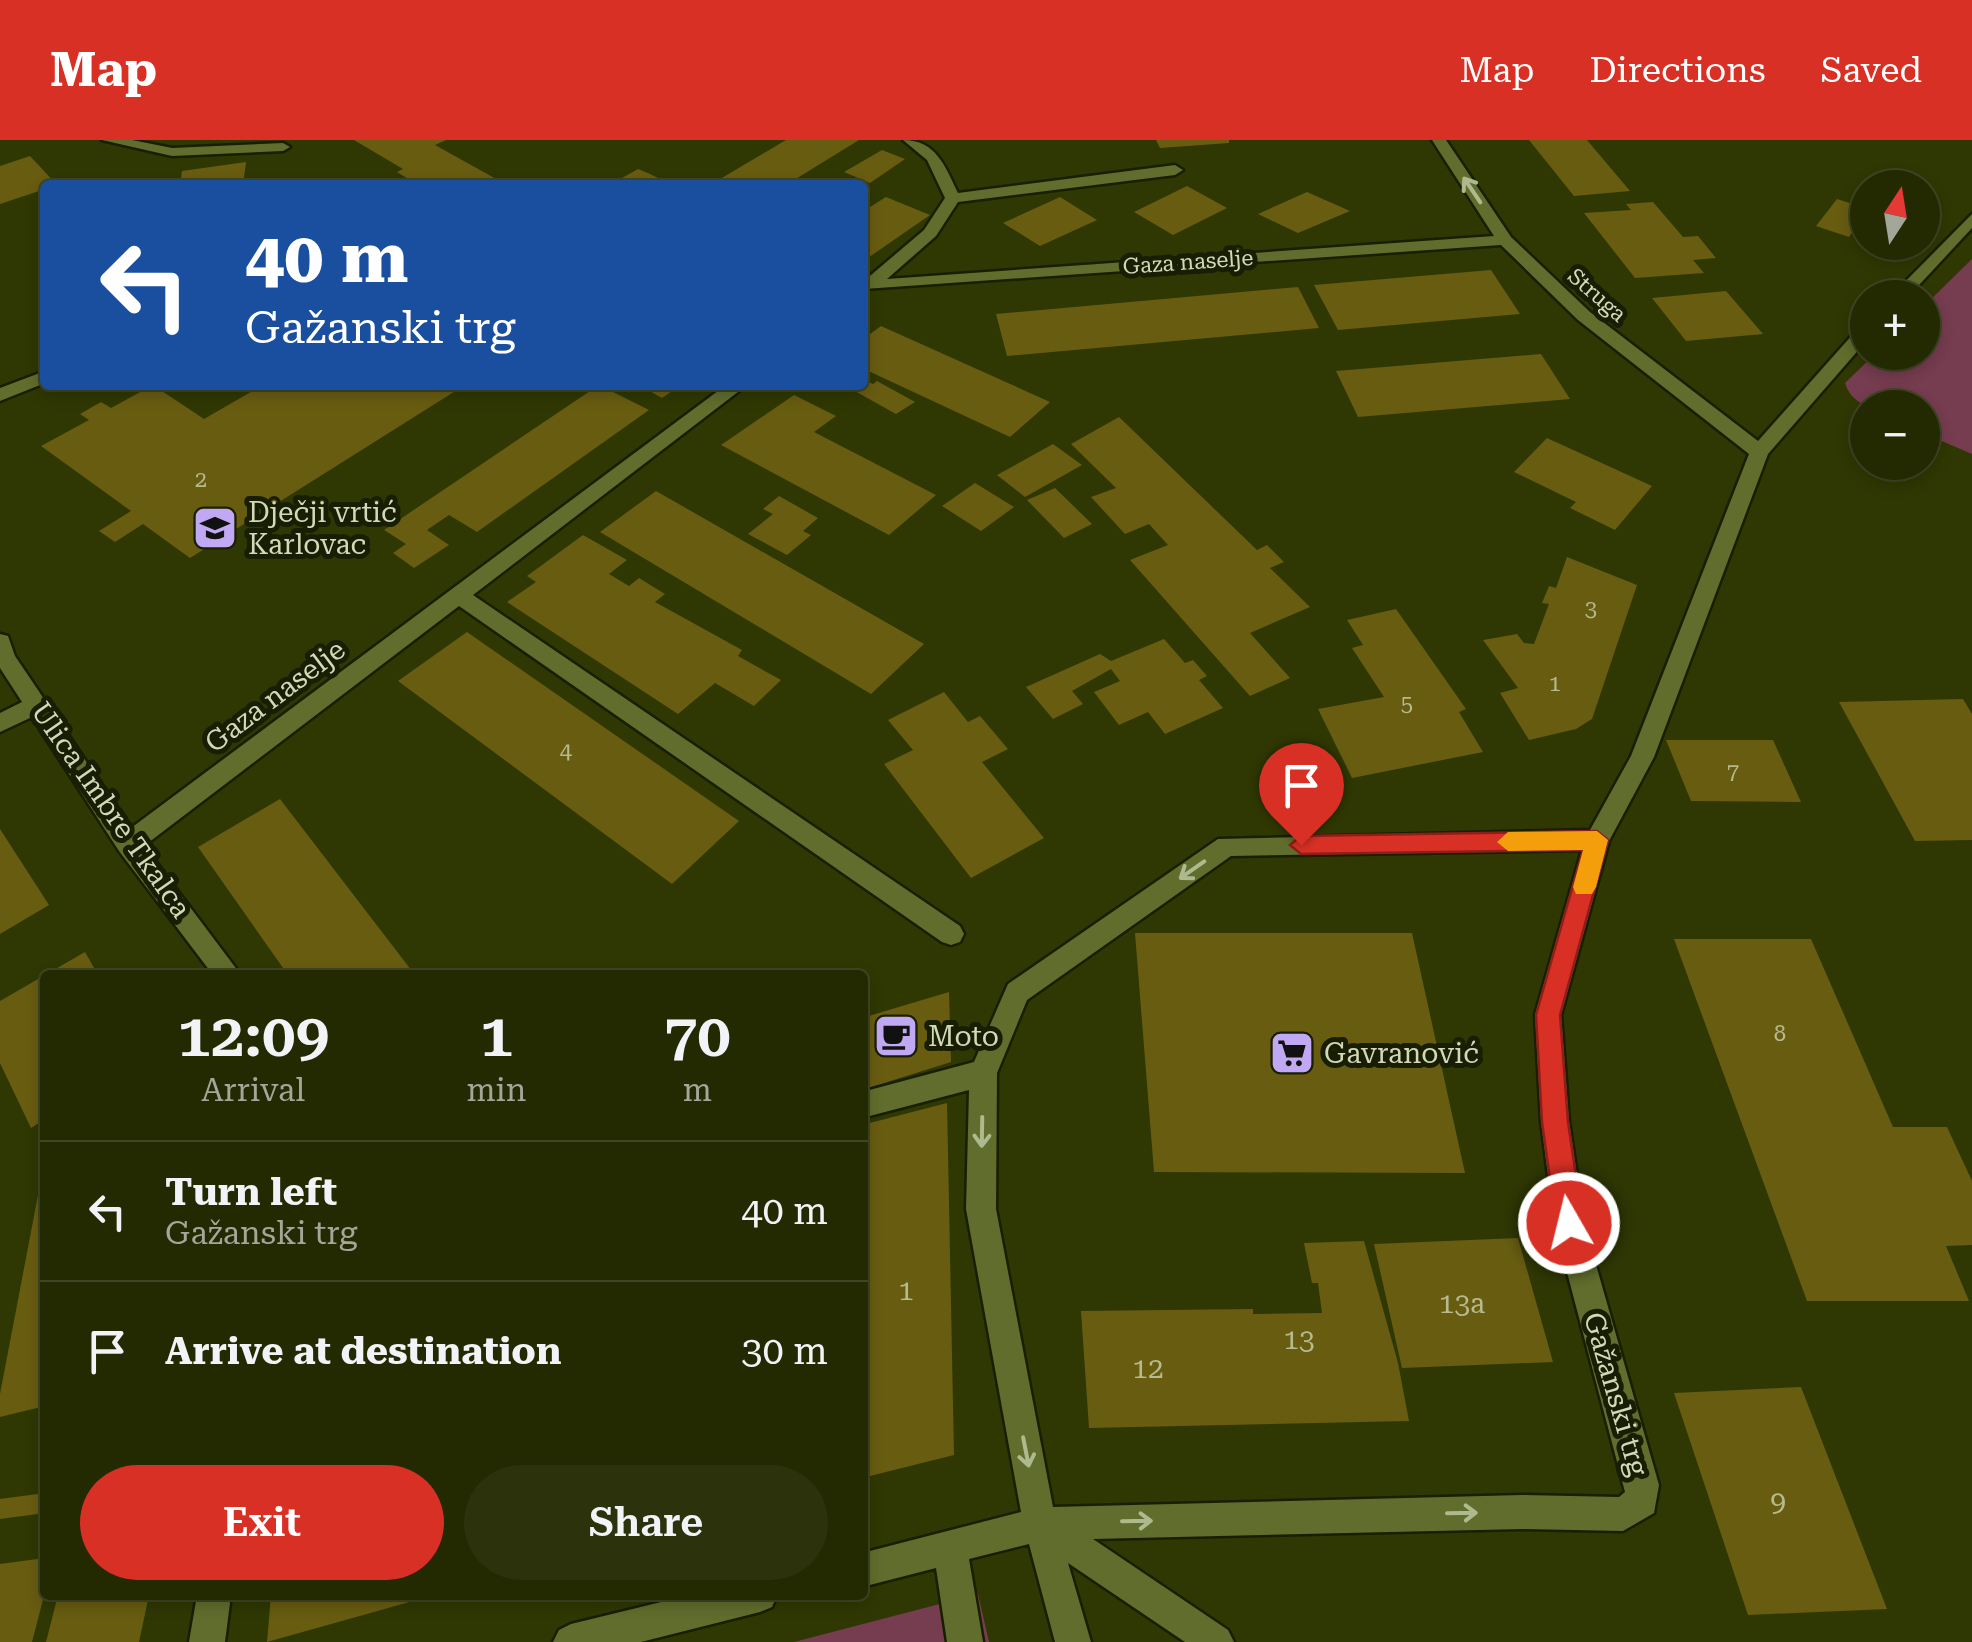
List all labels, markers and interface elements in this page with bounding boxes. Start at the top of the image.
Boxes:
text: Map [50,42,157,98]
text: Map [1460,50,1534,91]
text: Directions [1589,50,1766,91]
text: Saved [1821,50,1922,91]
north arrow [1850,170,1940,260]
map controls [1850,170,1940,480]
one-way arrow [1462,176,1483,204]
text: 40 m [245,217,409,299]
icon: left [80,220,210,350]
street label: Gaza naselje [1122,245,1254,279]
street label: Struga [1563,263,1631,327]
button: + [1850,280,1940,370]
text: Gažanski trg [245,301,515,354]
button: − [1850,390,1940,480]
house number: 2 [195,467,207,492]
place label: Dječji vrtić Karlovac [248,496,397,561]
school or university icon: Dječji vrtić Karlovac [192,505,238,551]
house number: 3 [1585,596,1597,621]
street label: Gaza naselje [199,633,351,759]
house number: 1 [1549,671,1561,696]
house number: 5 [1401,691,1413,716]
street label: Ulica Imbre Tkalca [24,696,198,924]
house number: 4 [560,739,573,764]
pin [1259,743,1344,846]
icon: arrive [1274,758,1329,813]
house number: 7 [1727,759,1739,784]
one-way arrow [1179,859,1207,880]
text: 12:09 [177,1000,329,1071]
text: 1 [480,1000,513,1071]
text: 70 [664,1000,731,1071]
cafe icon: Moto [873,1013,919,1059]
place label: Moto [928,1020,999,1053]
house number: 8 [1774,1021,1786,1046]
supermarket icon: Gavranović [1269,1030,1315,1076]
place label: Gavranović [1324,1037,1479,1070]
text: Arrival [201,1071,305,1109]
text: min [466,1071,526,1109]
text: m [683,1071,712,1109]
one-way arrow [972,1114,992,1147]
text: Turn left [165,1170,337,1214]
position arrow [1517,1171,1621,1275]
icon: left [80,1184,135,1239]
text: 40 m [741,1189,828,1233]
text: Gažanski trg [165,1214,357,1252]
house number: 1 [898,1274,914,1307]
house number: 13a [1439,1287,1485,1320]
street label: Gažanski trg [1577,1309,1655,1480]
house number: 13 [1283,1323,1315,1356]
icon: arrive [80,1324,135,1379]
text: Arrive at destination [165,1329,561,1373]
text: 30 m [741,1329,828,1373]
house number: 12 [1132,1352,1164,1385]
one-way arrow [1018,1436,1037,1468]
button: Exit [80,1465,444,1580]
button: Share [464,1465,828,1580]
house number: 9 [1770,1485,1786,1518]
one-way arrow [1445,1504,1477,1523]
one-way arrow [1121,1512,1153,1531]

